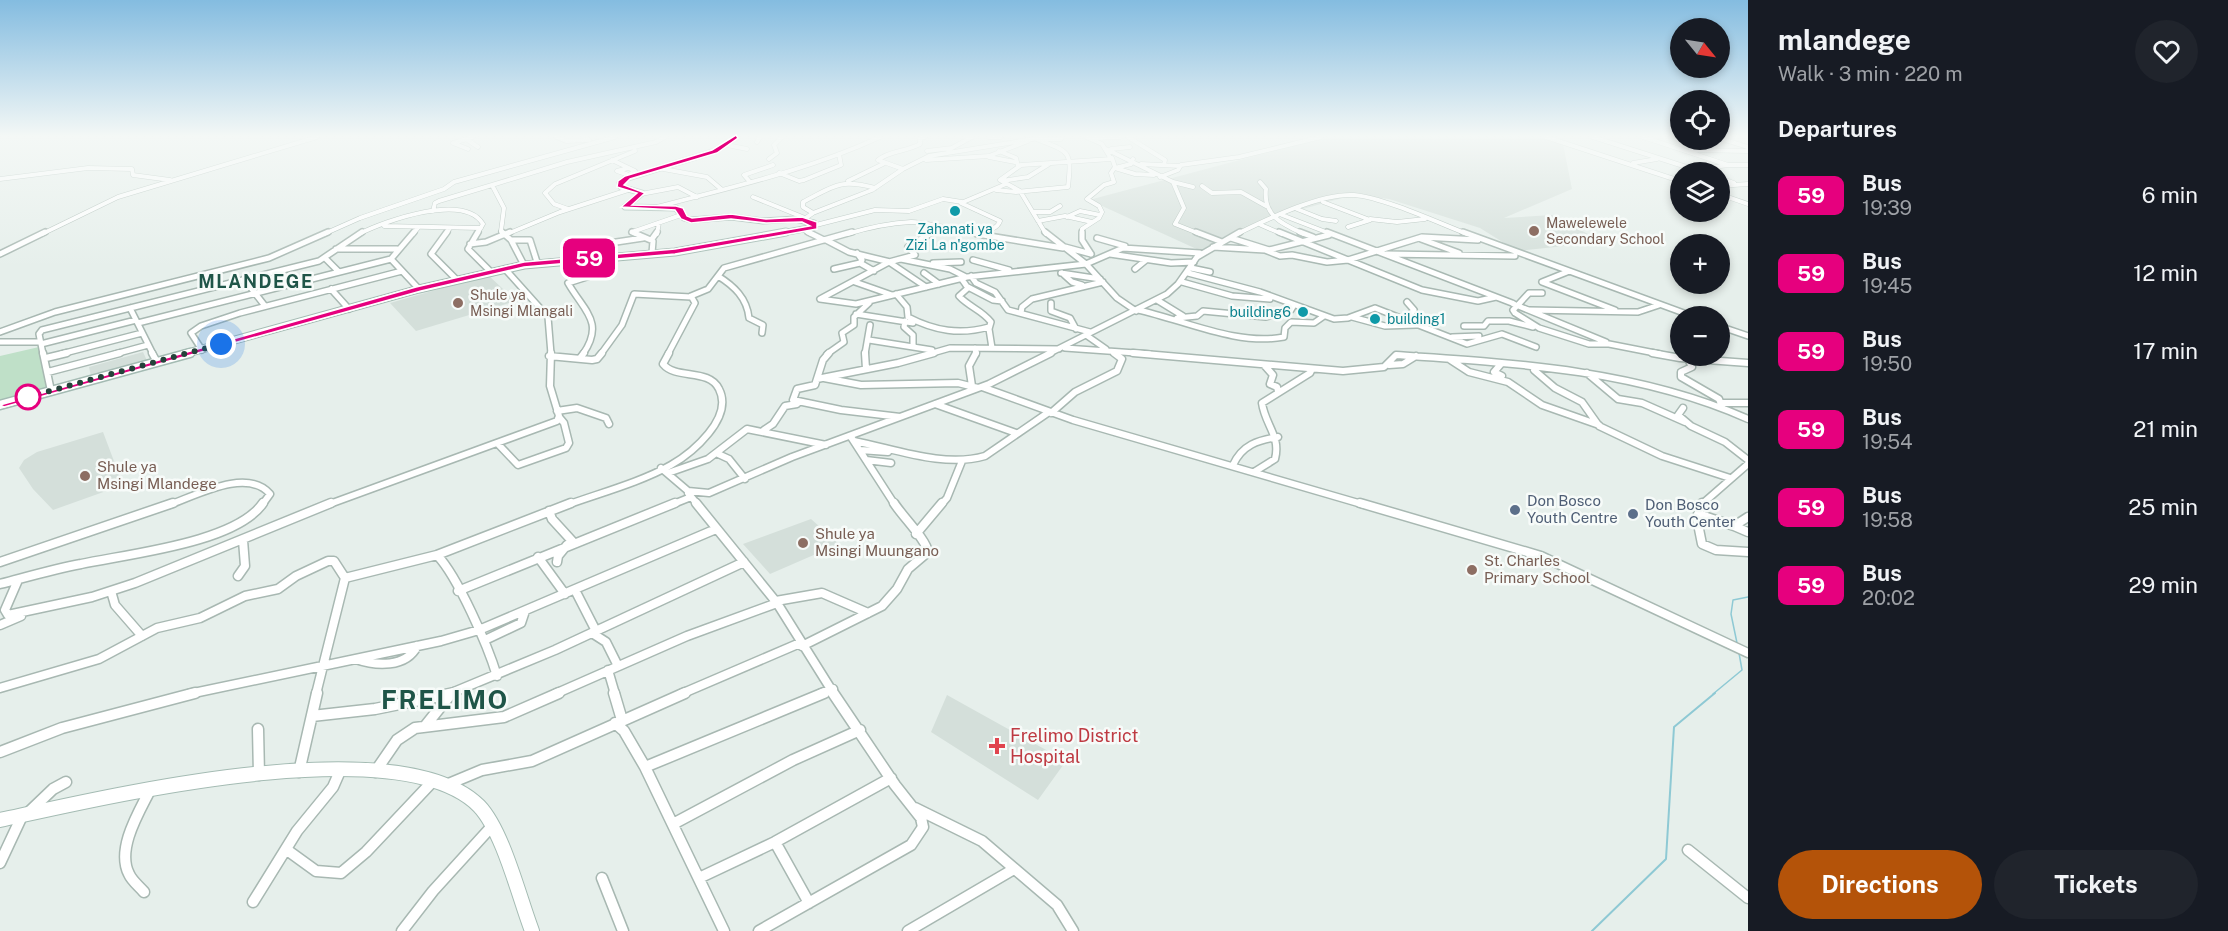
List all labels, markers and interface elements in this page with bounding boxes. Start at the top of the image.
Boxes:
north arrow [1670,18,1730,78]
map controls [1670,18,1730,366]
button: heart [2135,20,2198,83]
text: mlandege [1778,23,1911,56]
text: Walk · 3 min · 220 m [1778,62,1962,86]
button: locate [1670,90,1730,150]
text: Departures [1778,116,1897,142]
button: layers [1670,162,1730,222]
text: Bus [1862,170,1902,196]
text: 6 min [2142,182,2198,208]
text: 59 [1797,183,1825,208]
text: 19:39 [1862,196,1912,220]
marker: Zahanati ya Zizi La n'gombe [948,204,962,218]
place label: Mawelewele Secondary School [1546,215,1665,247]
place label: Zahanati ya Zizi La n'gombe [905,221,1005,253]
marker: Mawelewele Secondary School [1527,224,1541,238]
button: + [1670,234,1730,294]
line badge: 59 [562,238,616,278]
text: 59 [575,246,603,271]
text: Bus [1862,248,1902,274]
text: 12 min [2133,260,2198,286]
text: 59 [1797,261,1825,286]
district label: MLANDEGE [198,271,314,292]
text: 19:45 [1862,274,1912,298]
place label: Shule ya Msingi Mlangali [470,287,573,319]
marker: Shule ya Msingi Mlangali [451,296,465,310]
place label: building6 [1230,304,1291,320]
marker: building6 [1296,305,1310,319]
button: − [1670,306,1730,366]
place label: building1 [1387,311,1445,327]
marker: building1 [1368,312,1382,326]
text: Bus [1862,326,1902,352]
your location [206,329,236,359]
text: 17 min [2133,338,2198,364]
text: 59 [1797,339,1825,364]
text: 19:50 [1862,352,1912,376]
unlabelled marker [15,384,41,410]
text: Bus [1862,404,1902,430]
text: 21 min [2133,416,2198,442]
text: 59 [1797,417,1825,442]
text: 19:54 [1862,430,1913,454]
place label: Shule ya Msingi Mlandege [97,458,217,492]
marker: Shule ya Msingi Mlandege [78,469,92,483]
text: Bus [1862,482,1902,508]
place label: Don Bosco Youth Centre [1527,492,1618,526]
text: 25 min [2128,494,2198,520]
text: 59 [1797,495,1825,520]
place label: Don Bosco Youth Center [1645,496,1736,530]
marker: Don Bosco Youth Centre [1508,503,1522,517]
marker: Don Bosco Youth Center [1626,507,1640,521]
text: 19:58 [1862,508,1913,532]
place label: Shule ya Msingi Muungano [815,525,939,559]
marker: Shule ya Msingi Muungano [796,536,810,550]
place label: St. Charles Primary School [1484,552,1590,586]
text: Bus [1862,560,1902,586]
marker: St. Charles Primary School [1465,563,1479,577]
text: 29 min [2128,572,2198,598]
text: 59 [1797,573,1825,598]
text: 20:02 [1862,586,1915,610]
district label: FRELIMO [381,684,509,715]
place label: Frelimo District Hospital [1010,725,1138,767]
marker: Frelimo District Hospital [988,737,1006,755]
button: Directions [1778,850,1982,919]
button: Tickets [1994,850,2198,919]

